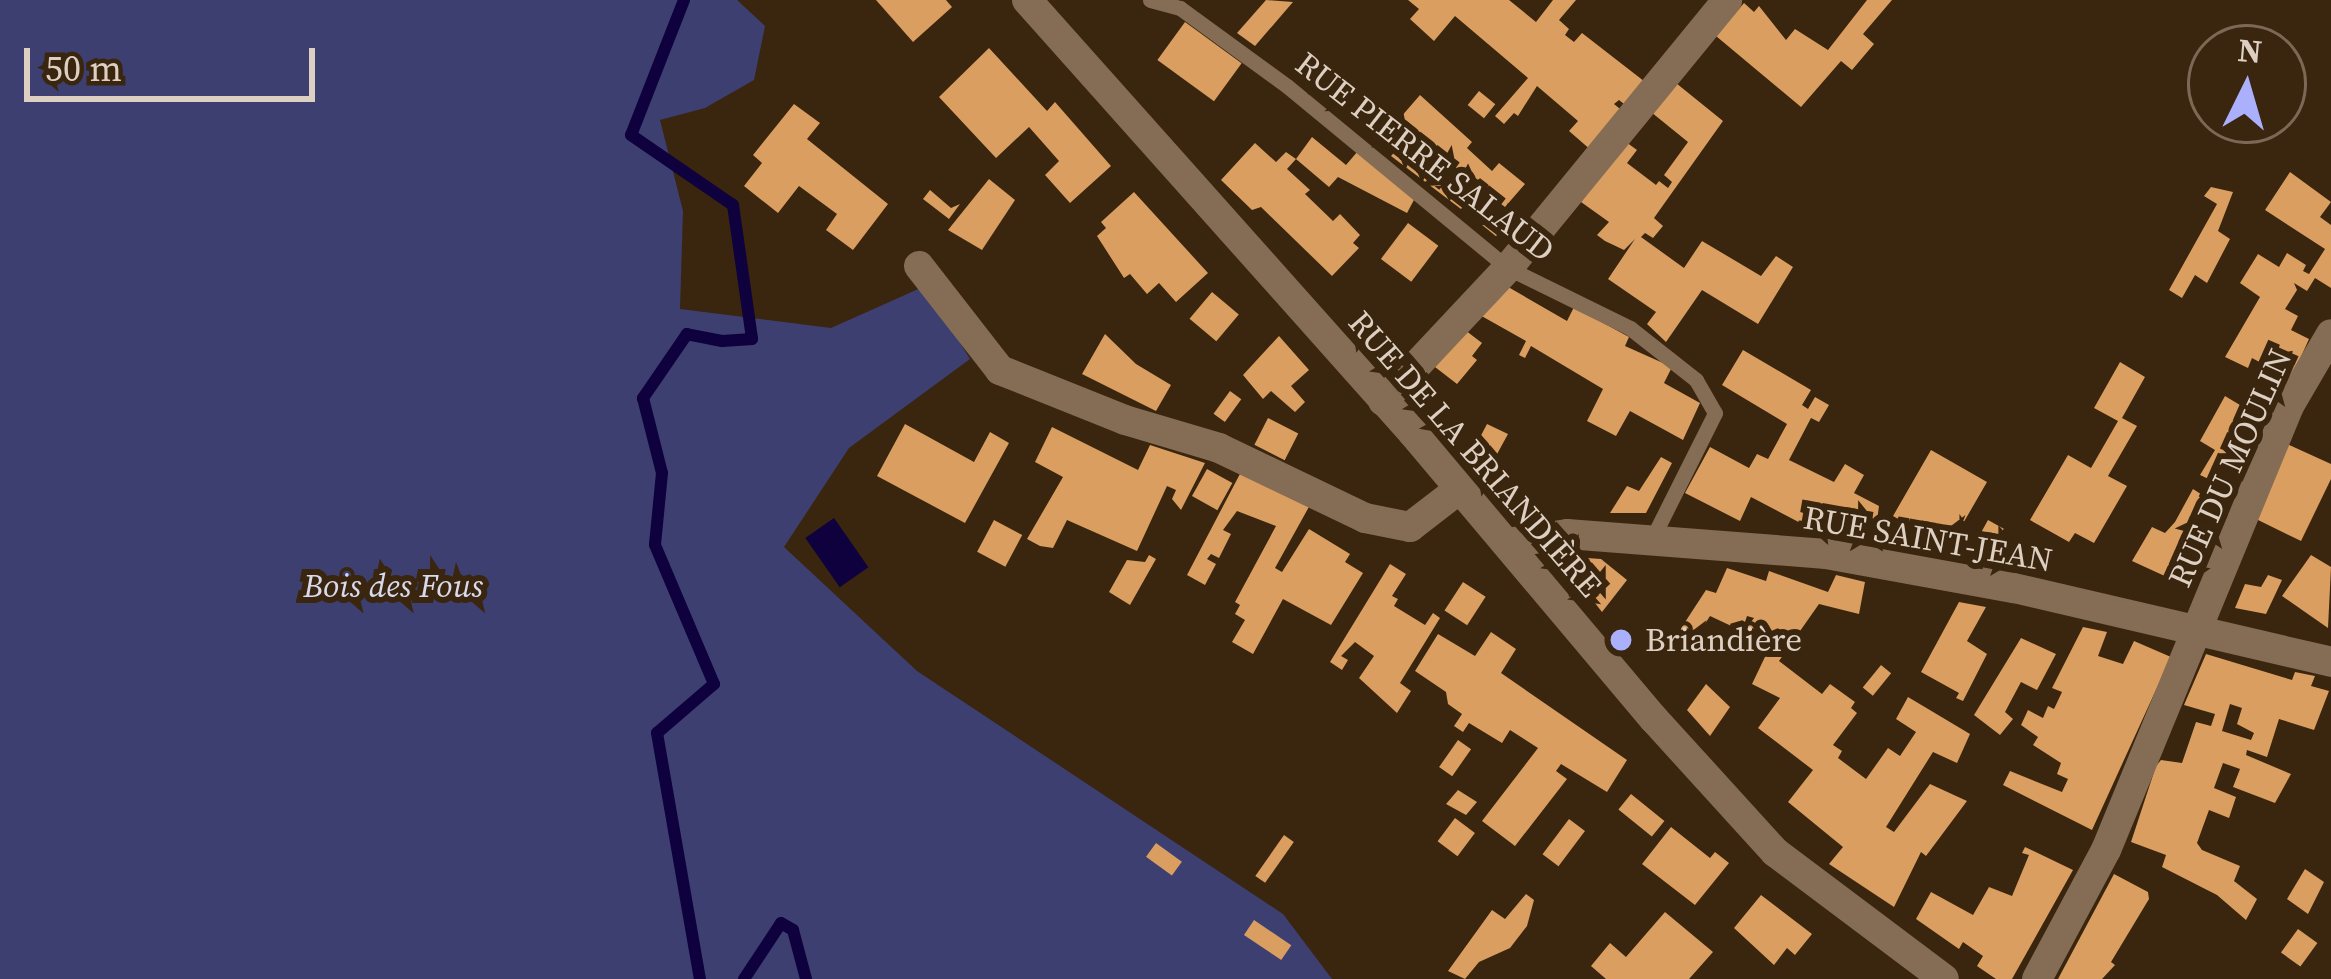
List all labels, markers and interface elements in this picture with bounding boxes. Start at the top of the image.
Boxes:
scale bar [30,24,321,98]
north arrow [2187,24,2307,144]
text: N [2236,27,2264,74]
text: 50 m [45,44,122,93]
street label: RUE PIERRE SALAUD [1288,44,1562,270]
street label: RUE DE LA BRIANDIÈRE [1340,303,1610,605]
street label: RUE DU MOULIN [2160,343,2300,593]
street label: RUE SAINT-JEAN [1800,498,2056,580]
park label: Bois des Fous [303,566,483,606]
place label: Briandière [1645,620,1802,660]
marker: Briandière [1608,627,1634,653]

